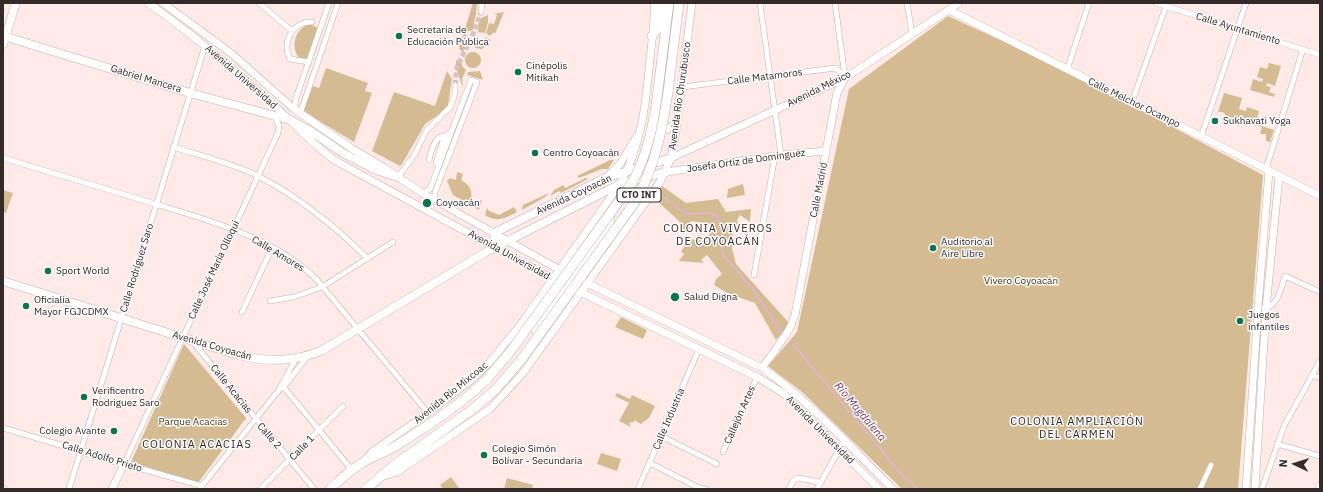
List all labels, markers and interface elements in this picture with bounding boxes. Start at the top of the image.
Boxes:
street label: Calle Ayuntamiento [1194,10,1282,48]
place label: Secretaría de Educación Pública [407,24,489,48]
marker: Secretaría de Educación Pública [394,31,404,41]
street label: Avenida Río Churubusco [666,41,694,151]
street label: Avenida Universidad [203,42,279,112]
place label: Cinépolis Mítikah [526,60,567,84]
street label: Gabriel Mancera [109,63,183,95]
street label: Calle Matamoros [727,66,803,88]
marker: Cinépolis Mítikah [513,67,523,77]
street label: Avenida México [785,68,853,110]
street label: Calle Melchor Ocampo [1086,75,1182,131]
place label: Sukhavati Yoga [1223,115,1291,127]
marker: Sukhavati Yoga [1210,116,1220,126]
place label: Centro Coyoacán [543,147,619,159]
street label: Josefa Ortiz de Domínguez [686,147,806,175]
marker: Centro Coyoacán [530,148,540,158]
street label: Calle Madrid [808,161,830,219]
street label: Avenida Coyoacán [534,172,614,218]
road number: CTO INT [617,188,661,202]
marker: Coyoacán [421,197,433,209]
place label: Coyoacán [436,197,480,209]
street label: Calle José María Olloqui [186,219,242,321]
street label: Calle Rodríguez Saro [118,222,156,314]
district label: COLONIA VIVEROS DE COYOACÁN [663,222,773,248]
street label: Avenida Universidad [466,228,552,282]
street label: Calle Amores [249,234,307,274]
place label: Auditorio al Aire Libre [941,236,993,260]
marker: Auditorio al Aire Libre [928,243,938,253]
place label: Sport World [56,265,109,277]
marker: Sport World [43,266,53,276]
park label: Vivero Coyoacán [984,275,1058,287]
marker: Salud Digna [669,291,681,303]
place label: Salud Digna [684,291,737,303]
place label: Oficialía Mayor FGJCDMX [34,294,109,318]
marker: Oficialía Mayor FGJCDMX [21,301,31,311]
place label: Juegos infantiles [1248,309,1290,332]
marker: Juegos infantiles [1235,316,1245,326]
street label: Avenida Coyoacán [171,329,253,363]
street label: Avenida Río Mixcoac [412,360,490,426]
street label: Calle Acacias [208,362,254,416]
water label: Río Magdalena [831,380,889,444]
street label: Callejón Artes [722,384,758,446]
place label: Verificentro Rodriguez Saro [92,385,160,408]
street label: Calle Industria [651,386,687,452]
marker: Verificentro Rodriguez Saro [79,392,89,402]
street label: Avenida Universidad [783,393,857,467]
district label: COLONIA AMPLIACIÓN DEL CARMEN [1010,415,1144,441]
park label: Parque Acacias [159,416,227,428]
street label: Calle 2 [254,420,284,452]
place label: Colegio Avante [39,425,106,437]
marker: Colegio Avante [109,426,119,436]
street label: Calle 1 [287,433,317,463]
district label: COLONIA ACACIAS [142,438,252,452]
street label: Calle Adolfo Prieto [60,439,144,475]
place label: Colegio Simón Bolívar - Secundaria [492,443,582,466]
north arrow [1275,444,1315,484]
marker: Colegio Simón Bolívar - Secundaria [479,450,489,460]
text: N [1276,459,1290,468]

